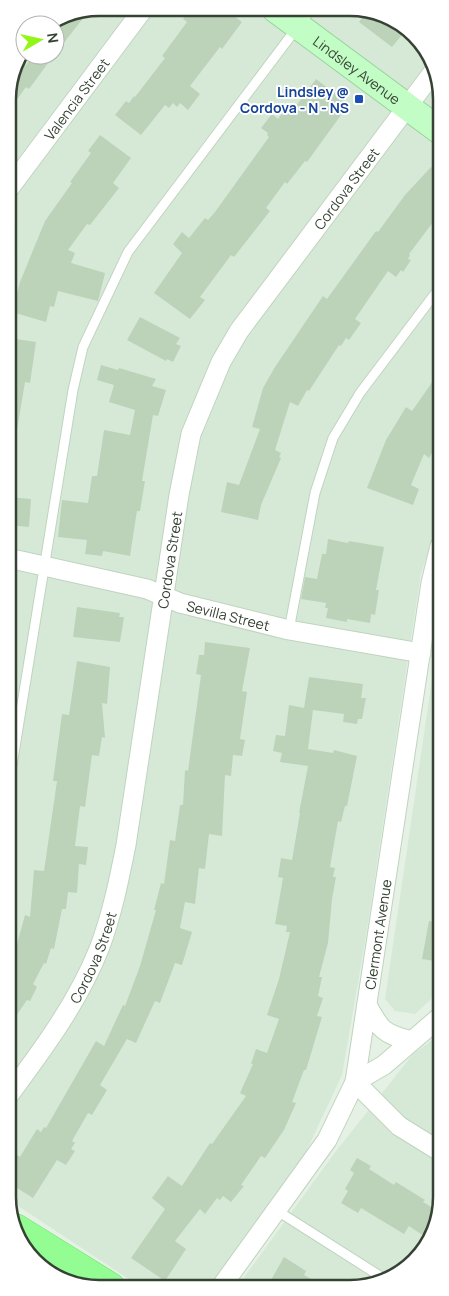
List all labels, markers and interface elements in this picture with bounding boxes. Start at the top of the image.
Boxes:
north arrow [15,15,65,65]
text: N [43,31,64,44]
street label: Lindsley Avenue [310,31,404,108]
street label: Valencia Street [39,54,113,144]
place label: Lindsley @ Cordova - N - NS [240,82,349,117]
marker: Lindsley @ Cordova - N - NS [353,93,365,105]
street label: Cordova Street [309,143,383,233]
street label: Cordova Street [152,510,186,610]
street label: Sevilla Street [185,595,272,635]
street label: Clermont Avenue [360,878,395,991]
street label: Cordova Street [65,909,120,1007]

